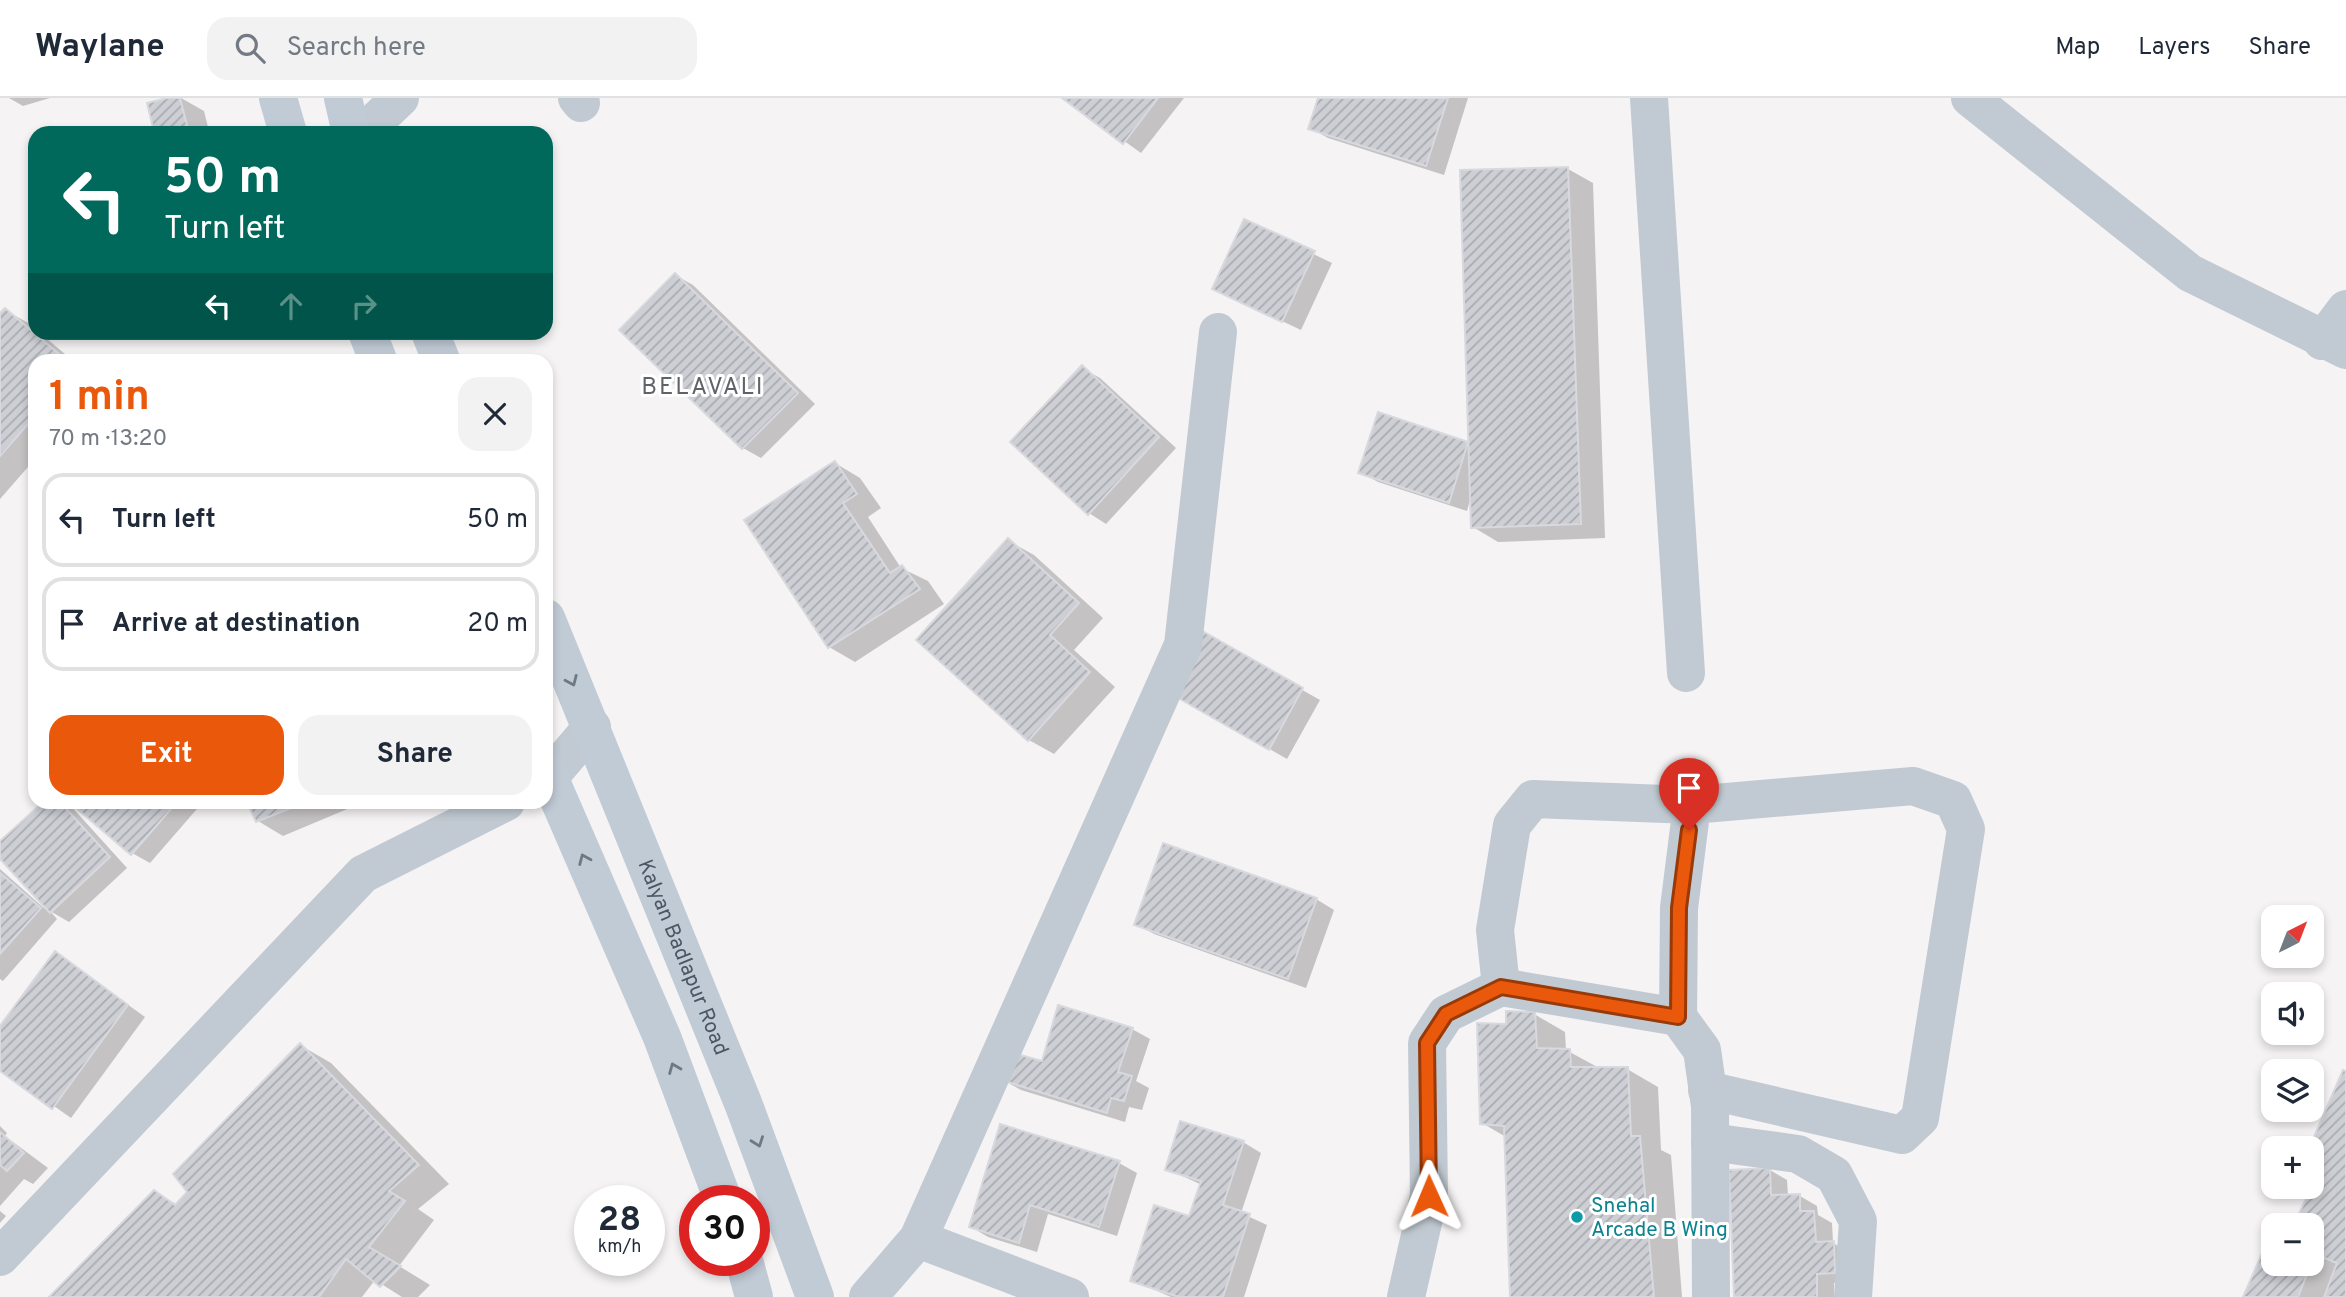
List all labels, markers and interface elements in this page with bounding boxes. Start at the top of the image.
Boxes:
search box [207,17,697,80]
text: Waylane [35,27,165,69]
icon: search [231,29,269,67]
text: Search here [287,32,426,65]
text: Map [2055,33,2100,63]
text: Layers [2138,33,2210,63]
text: Share [2248,33,2311,63]
text: 50 m [164,149,281,211]
icon: left [49,154,140,245]
text: Turn left [164,210,285,250]
icon: left [199,287,237,325]
icon: ahead [272,287,310,325]
icon: right [345,287,383,325]
text: 1 min [49,372,150,425]
district label: BELAVALI [641,373,765,403]
button: close [458,377,532,451]
text: 70 m · 13:20 [49,425,167,454]
icon: left [53,501,91,539]
text: Turn left [112,504,216,537]
text: 50 m [467,504,528,537]
icon: arrive [53,605,91,643]
text: Arrive at destination [112,608,360,641]
text: 20 m [467,608,528,641]
one-way arrow [564,674,578,686]
button: Exit [49,715,284,795]
button: Share [298,715,532,795]
pin [1659,758,1719,830]
icon: arrive [1670,769,1708,807]
one-way arrow [579,853,593,865]
street label: Kalyan Badlapur Road [631,856,734,1059]
north arrow [2261,905,2324,968]
map controls [2261,905,2324,1276]
button: sound [2261,982,2324,1045]
button: layers [2261,1059,2324,1122]
one-way arrow [669,1062,683,1074]
one-way arrow [750,1135,764,1147]
button: + [2261,1136,2324,1199]
position arrow [1392,1159,1466,1233]
speed limit sign: 30 [679,1185,770,1276]
place label: Snehal Arcade B Wing [1591,1193,1728,1244]
text: 28 [598,1199,641,1243]
marker: Snehal Arcade B Wing [1569,1209,1585,1225]
button: − [2261,1213,2324,1276]
text: km/h [598,1236,641,1259]

